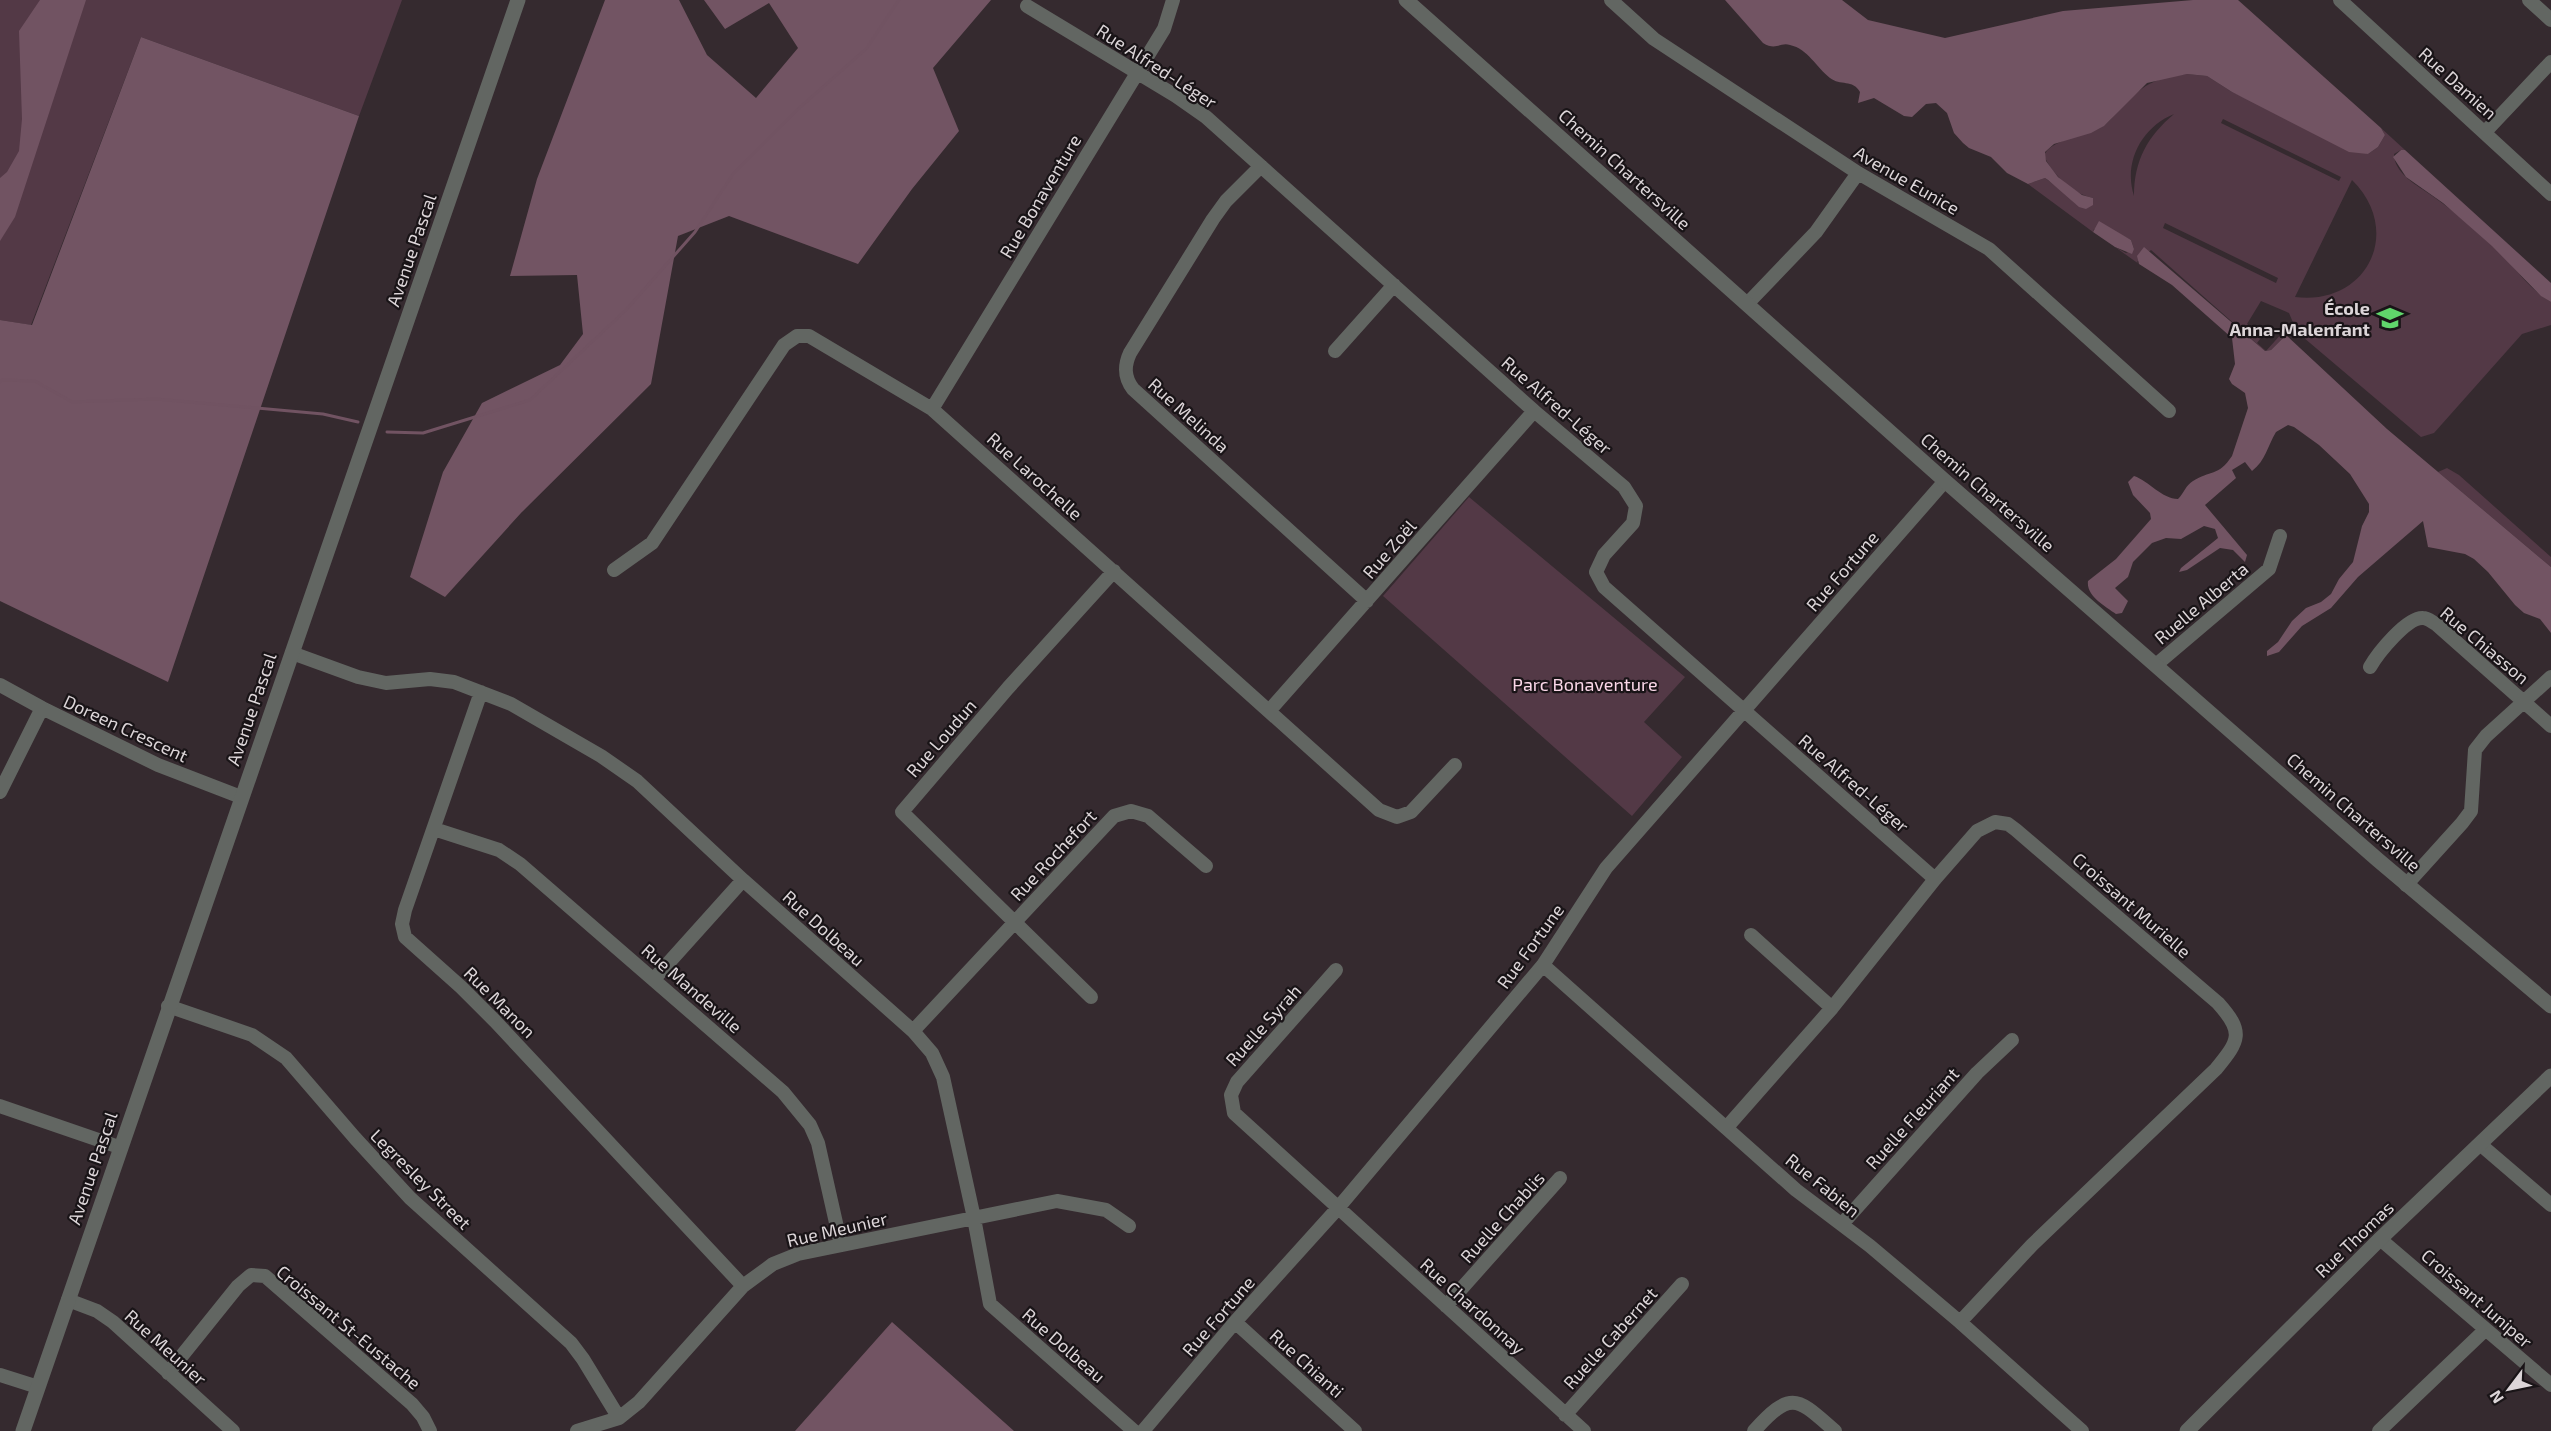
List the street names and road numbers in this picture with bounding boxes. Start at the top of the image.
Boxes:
street label: Rue Alfred-Léger [1093,19,1221,113]
street label: Rue Damien [2414,42,2502,124]
street label: Chemin Chartersville [1554,104,1696,234]
street label: Rue Bonaventure [994,130,1086,262]
street label: Avenue Eunice [1850,141,1964,219]
street label: Avenue Pascal [381,190,441,309]
street label: Rue Alfred-Léger [1497,351,1617,459]
street label: Rue Melinda [1144,373,1234,457]
street label: Rue Larochelle [983,427,1087,525]
street label: Chemin Chartersville [1917,428,2059,556]
street label: Rue Zoël [1358,515,1421,583]
street label: Rue Fortune [1801,526,1883,616]
street label: Ruelle Alberta [2150,557,2252,649]
street label: Rue Chiasson [2436,602,2534,688]
street label: Avenue Pascal [221,649,281,768]
street label: Doreen Crescent [60,690,192,766]
street label: Rue Loudun [901,695,981,781]
street label: Rue Alfred-Léger [1794,729,1914,837]
street label: Chemin Chartersville [2283,748,2425,876]
street label: Rue Rochefort [1005,805,1101,905]
street label: Croissant Murielle [2068,848,2196,962]
street label: Rue Dolbeau [778,885,870,971]
street label: Rue Fortune [1492,899,1568,993]
street label: Rue Mandeville [637,939,747,1037]
street label: Rue Manon [460,962,540,1042]
street label: Ruelle Syrah [1221,980,1305,1070]
street label: Ruelle Fleuriant [1861,1063,1964,1173]
street label: Avenue Pascal [62,1108,122,1227]
street label: Legresley Street [366,1124,476,1234]
street label: Rue Fabien [1781,1148,1865,1222]
street label: Ruelle Chablis [1455,1167,1549,1267]
street label: Rue Thomas [2310,1196,2398,1282]
street label: Rue Meunier [785,1207,889,1251]
street label: Croissant Juniper [2417,1244,2537,1352]
street label: Rue Chardonnay [1416,1253,1530,1359]
street label: Croissant St-Eustache [272,1260,426,1394]
street label: Rue Fortune [1177,1271,1259,1361]
street label: Ruelle Cabernet [1558,1282,1662,1394]
street label: Rue Dolbeau [1018,1303,1110,1387]
street label: Rue Meunier [121,1305,211,1389]
street label: Rue Chianti [1265,1324,1349,1402]

